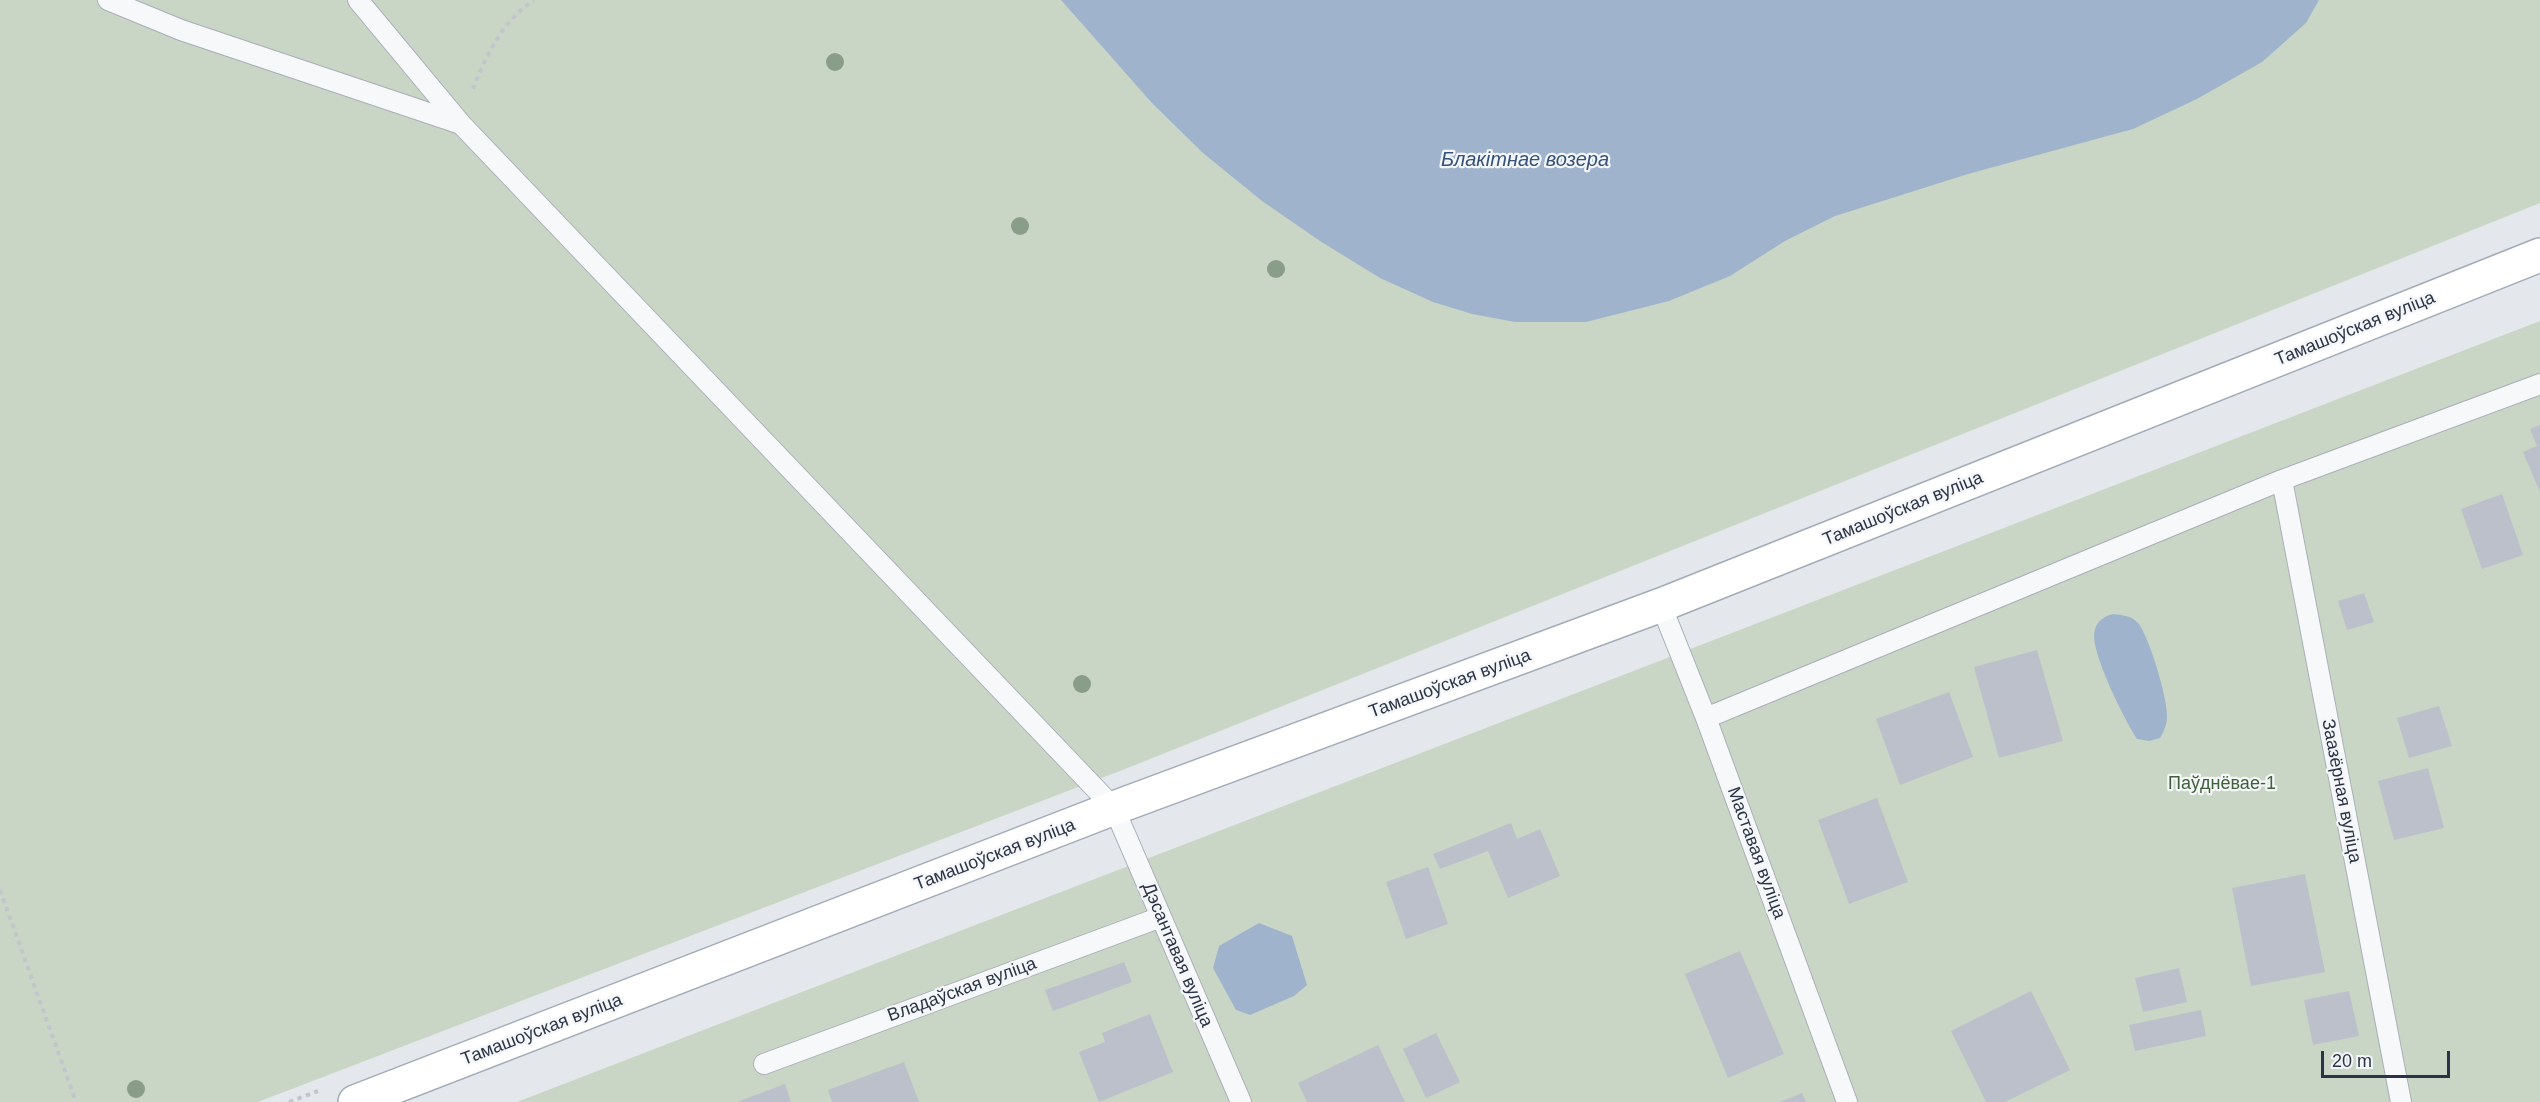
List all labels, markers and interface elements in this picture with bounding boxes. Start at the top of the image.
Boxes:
water label: Блакітнае возера [1441,148,1609,172]
street label: Тамашоўская вуліца [2272,287,2438,371]
street label: Тамашоўская вуліца [1820,467,1986,551]
street label: Тамашоўская вуліца [1366,645,1534,723]
street label: Заазёрная вуліца [2316,717,2366,865]
park label: Паўднёвае-1 [2168,773,2276,795]
street label: Маставая вуліца [1722,784,1790,922]
street label: Тамашоўская вуліца [911,814,1079,896]
street label: Дэсантавая вуліца [1137,879,1217,1031]
street label: Владаўская вуліца [885,953,1039,1027]
street label: Тамашоўская вуліца [458,989,626,1071]
scale bar [2324,1039,2453,1077]
text: 20 m [2332,1051,2372,1071]

